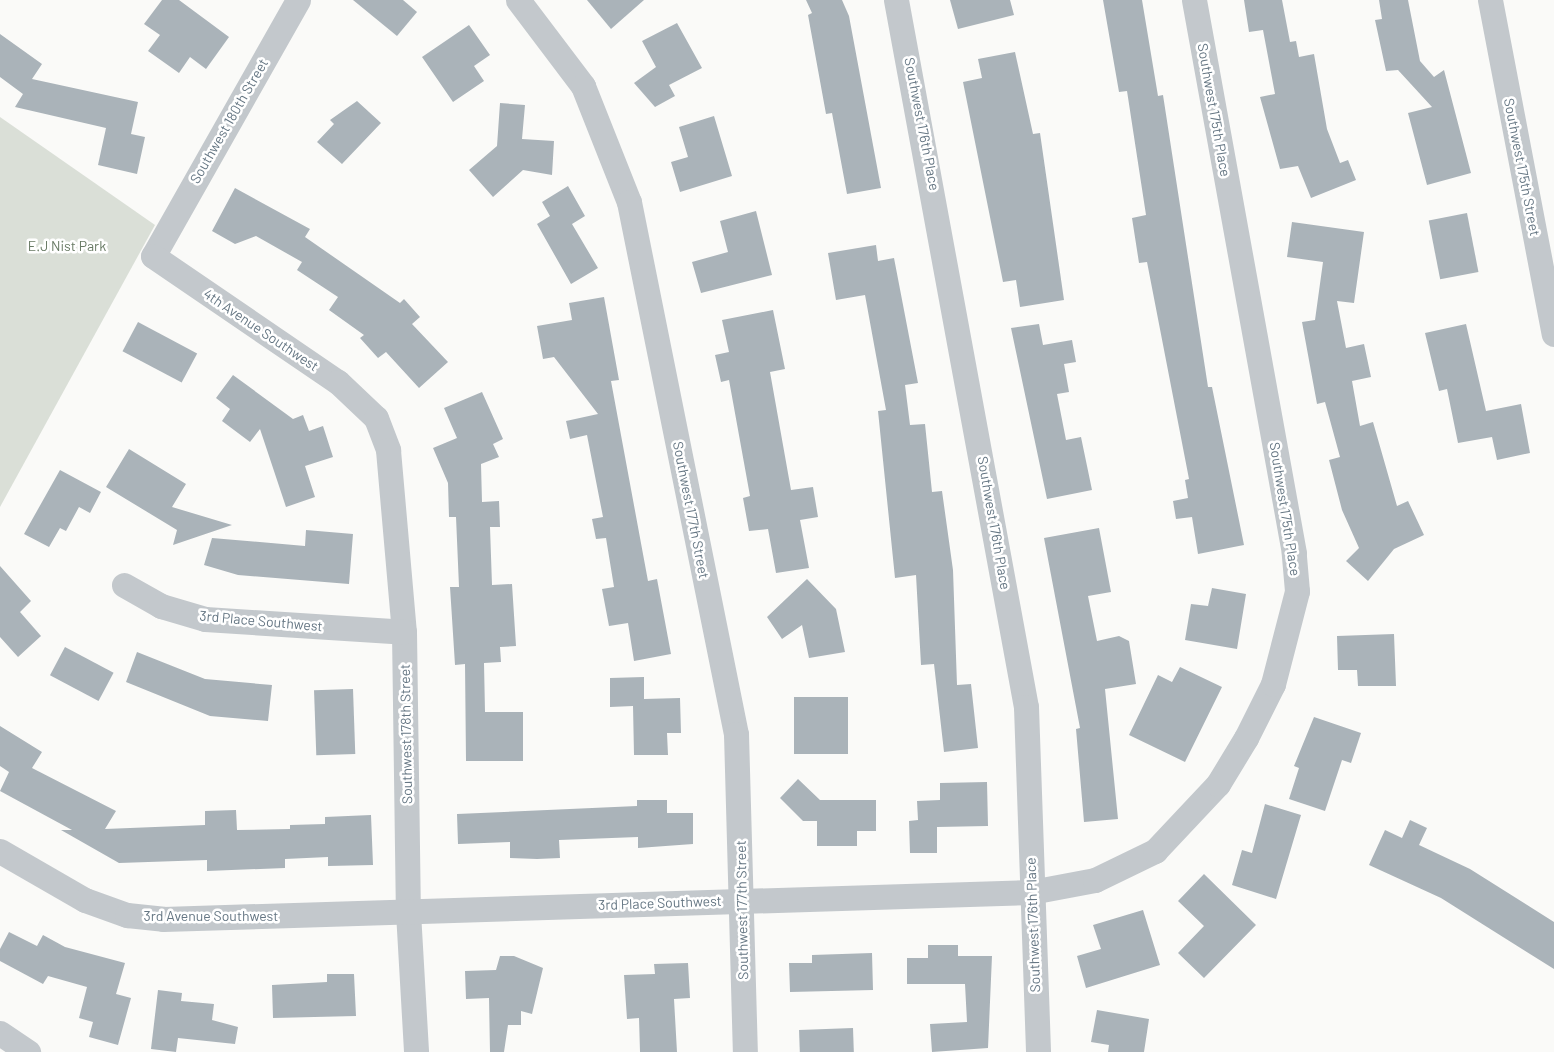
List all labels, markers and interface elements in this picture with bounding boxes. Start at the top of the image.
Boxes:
street label: Southwest 175th Place [1194,42,1234,178]
street label: Southwest 180th Street [186,56,272,186]
street label: Southwest 176th Place [901,56,943,192]
street label: Southwest 175th Street [1500,97,1544,237]
park label: E.J Nist Park [28,238,106,254]
street label: 4th Avenue Southwest [200,285,322,375]
street label: Southwest 177th Street [669,440,713,580]
street label: Southwest 175th Place [1266,441,1304,577]
street label: Southwest 176th Place [974,455,1014,591]
street label: 3rd Place Southwest [199,607,323,635]
street label: Southwest 178th Street [396,664,416,804]
street label: Southwest 177th Street [732,840,752,980]
street label: Southwest 176th Place [1022,857,1044,993]
street label: 3rd Place Southwest [598,892,722,914]
street label: 3rd Avenue Southwest [144,908,278,924]

